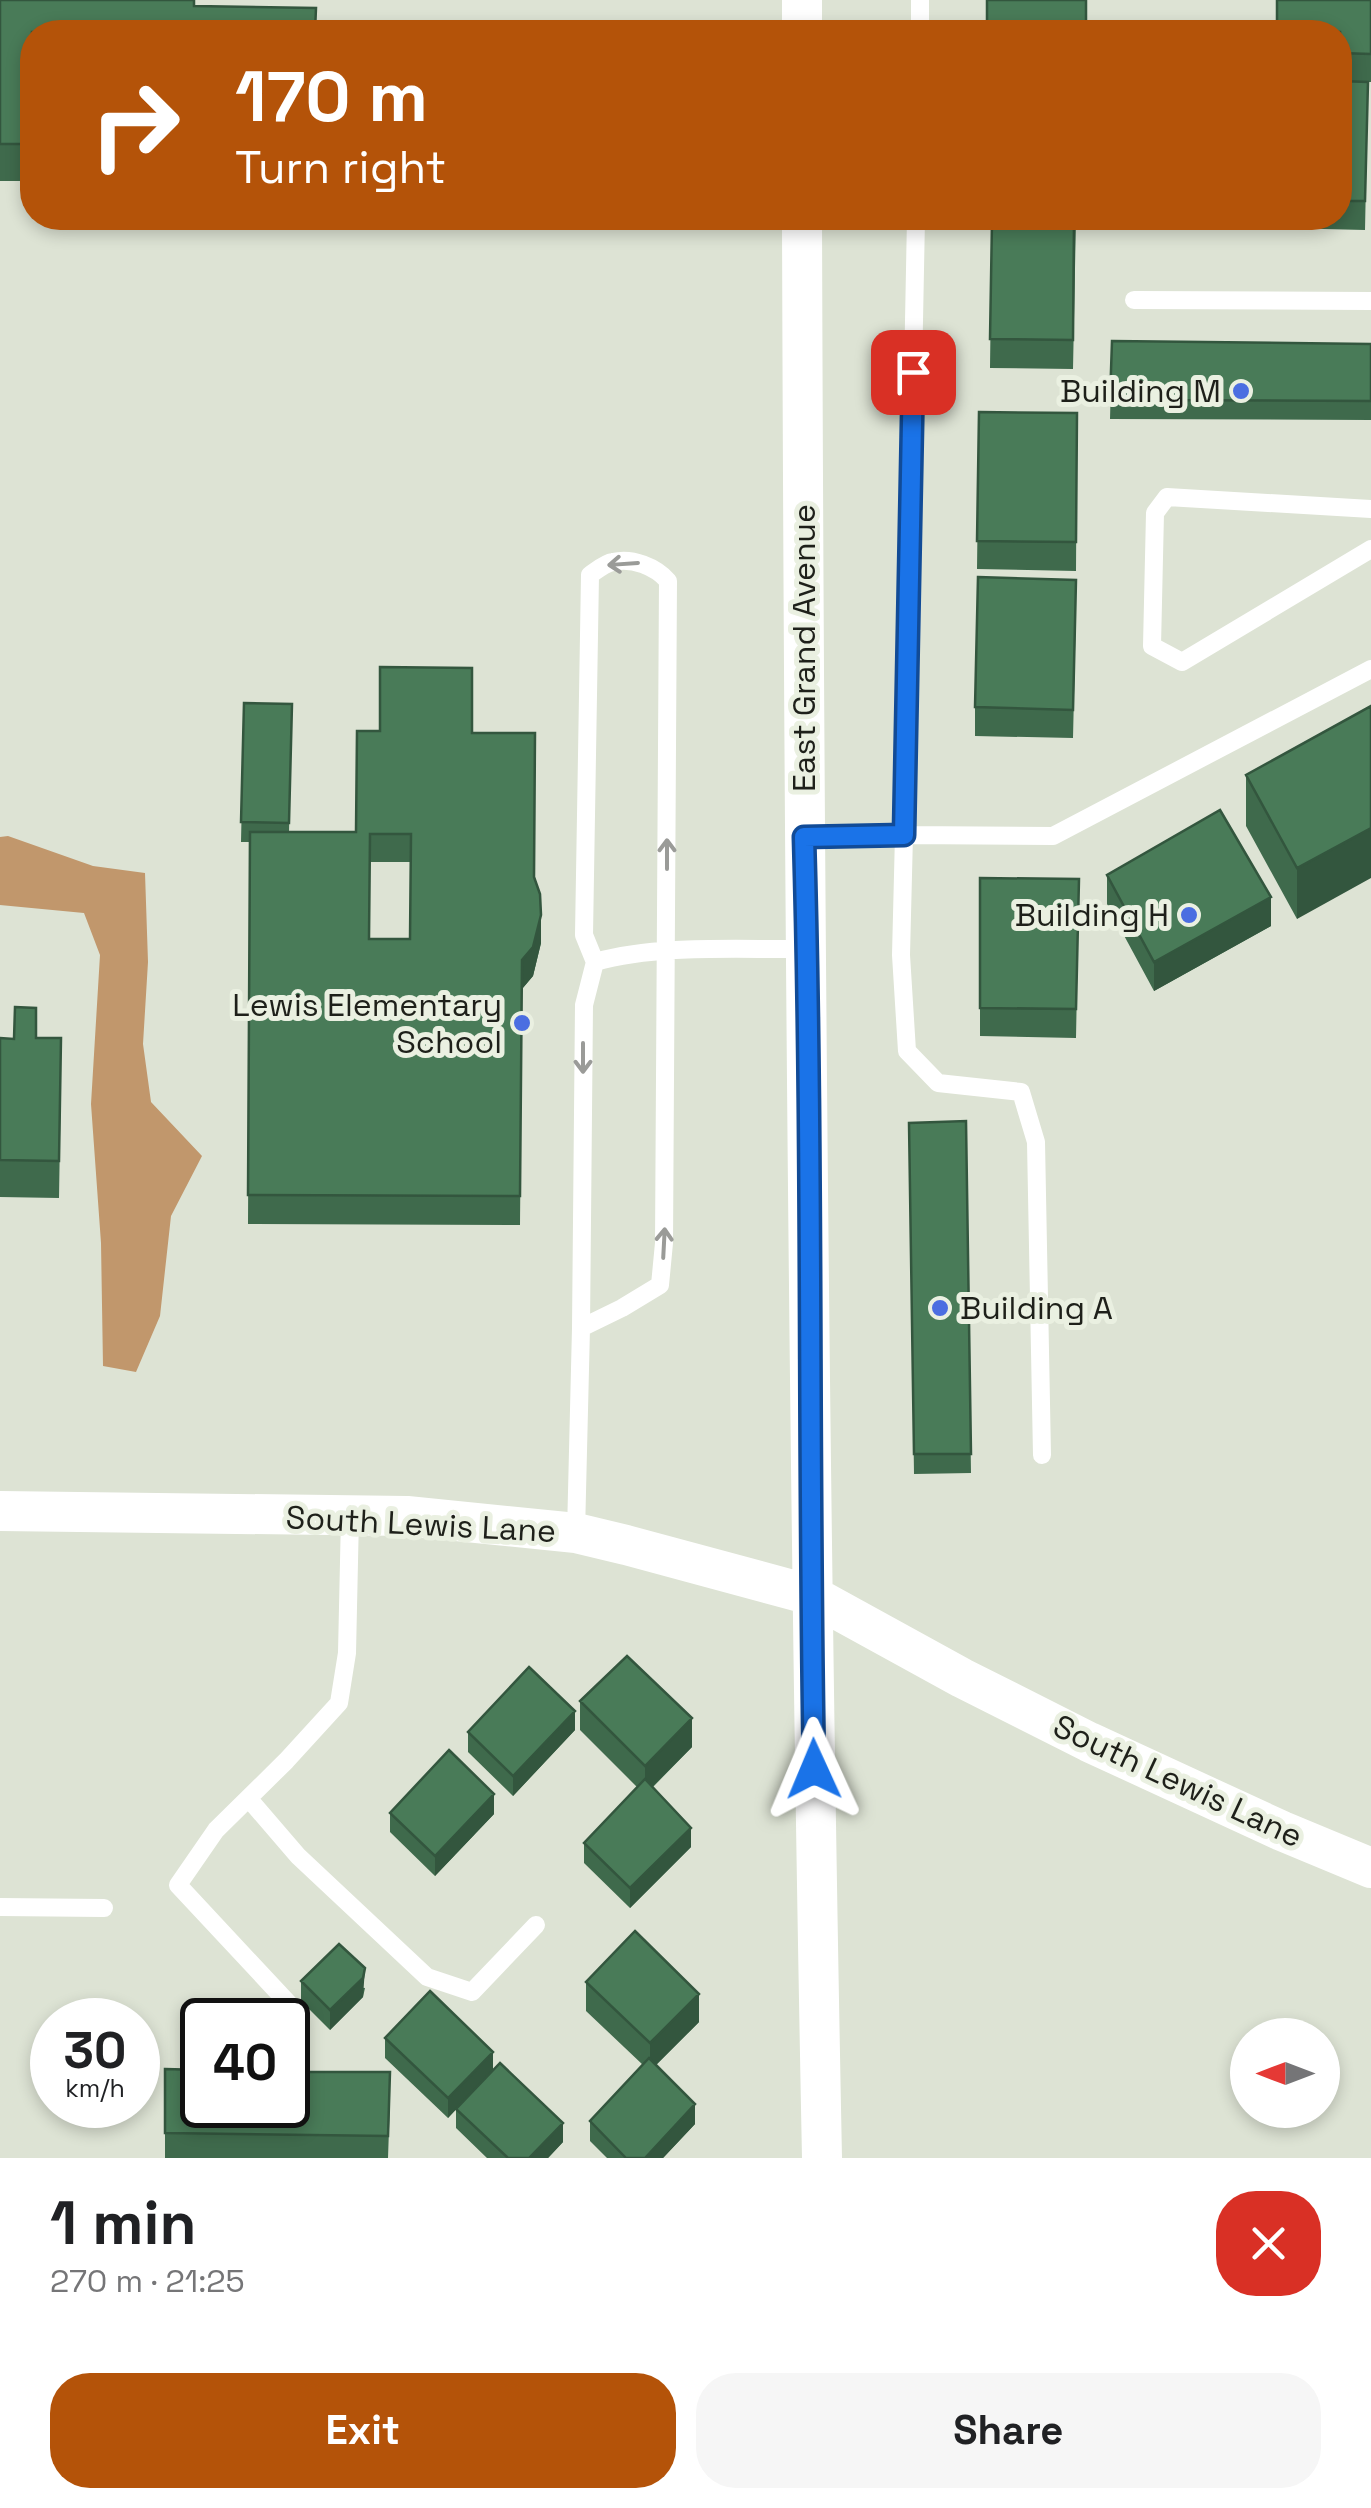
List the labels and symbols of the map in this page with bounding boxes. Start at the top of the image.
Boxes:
pin [871,330,956,415]
place label: Building M [1060,371,1221,411]
marker: Building M [1230,380,1252,402]
street label: East Grand Avenue [784,504,824,792]
one-way arrow [607,555,640,574]
one-way arrow [658,838,676,870]
place label: Building H [1015,895,1169,935]
marker: Building H [1178,904,1200,926]
place label: Lewis Elementary School [232,985,502,1062]
marker: Lewis Elementary School [511,1012,533,1034]
one-way arrow [574,1040,592,1073]
one-way arrow [655,1227,674,1259]
place label: Building A [960,1288,1113,1328]
marker: Building A [929,1297,951,1319]
street label: South Lewis Lane [285,1497,557,1551]
street label: South Lewis Lane [1047,1706,1309,1856]
position arrow [762,1717,866,1821]
speed limit sign: 40 [180,1998,310,2128]
north arrow [1230,2018,1340,2128]

